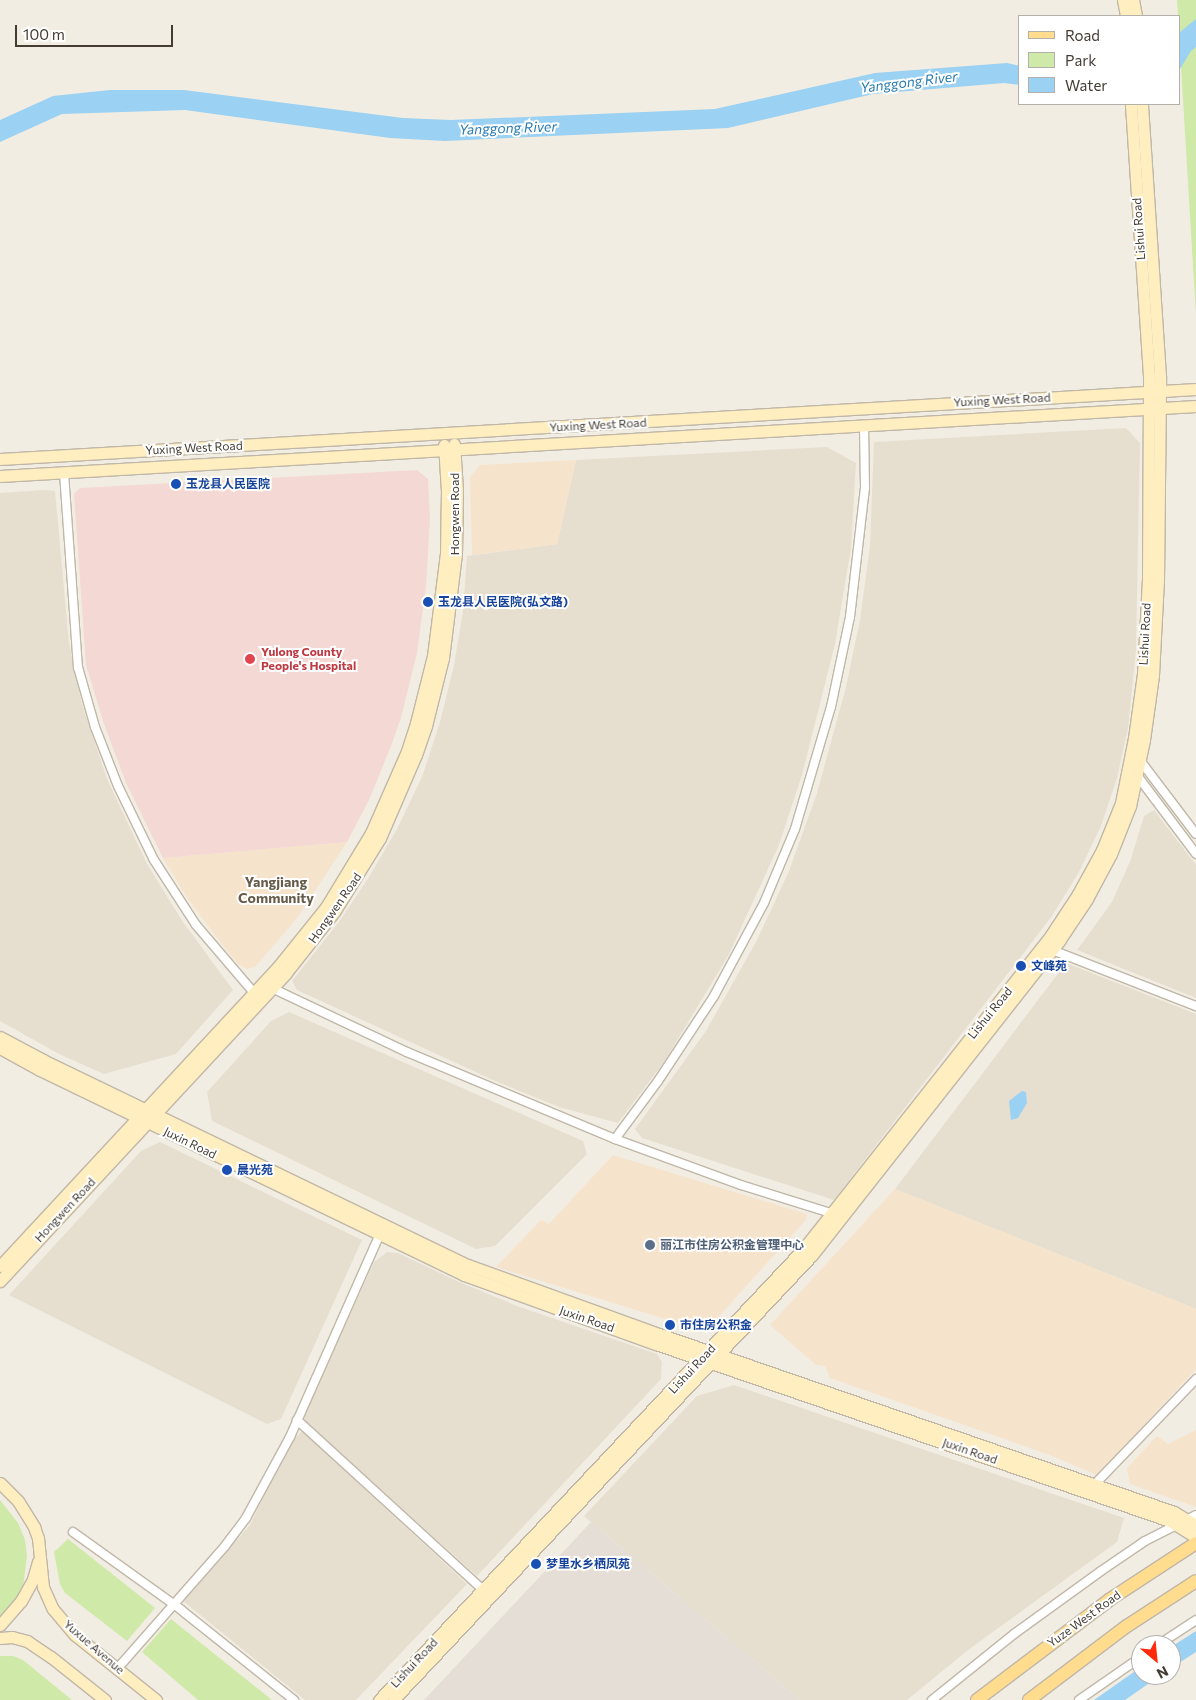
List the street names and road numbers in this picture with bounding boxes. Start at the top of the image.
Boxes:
street label: Lishui Road [1130,197,1148,261]
street label: Yuxing West Road [953,390,1051,410]
street label: Yuxing West Road [549,415,647,435]
street label: Yuxing West Road [145,438,243,458]
street label: Hongwen Road [448,473,462,555]
street label: Lishui Road [1136,602,1154,666]
street label: Hongwen Road [305,870,365,946]
street label: Lishui Road [965,984,1015,1042]
street label: Juxin Road [161,1124,219,1162]
street label: Hongwen Road [32,1175,98,1245]
street label: Juxin Road [558,1303,616,1335]
street label: Lishui Road [665,1341,719,1397]
street label: Juxin Road [941,1435,999,1467]
street label: Yuze West Road [1045,1588,1123,1650]
street label: Yuxue Avenue [61,1617,127,1677]
street label: Lishui Road [387,1635,441,1691]

